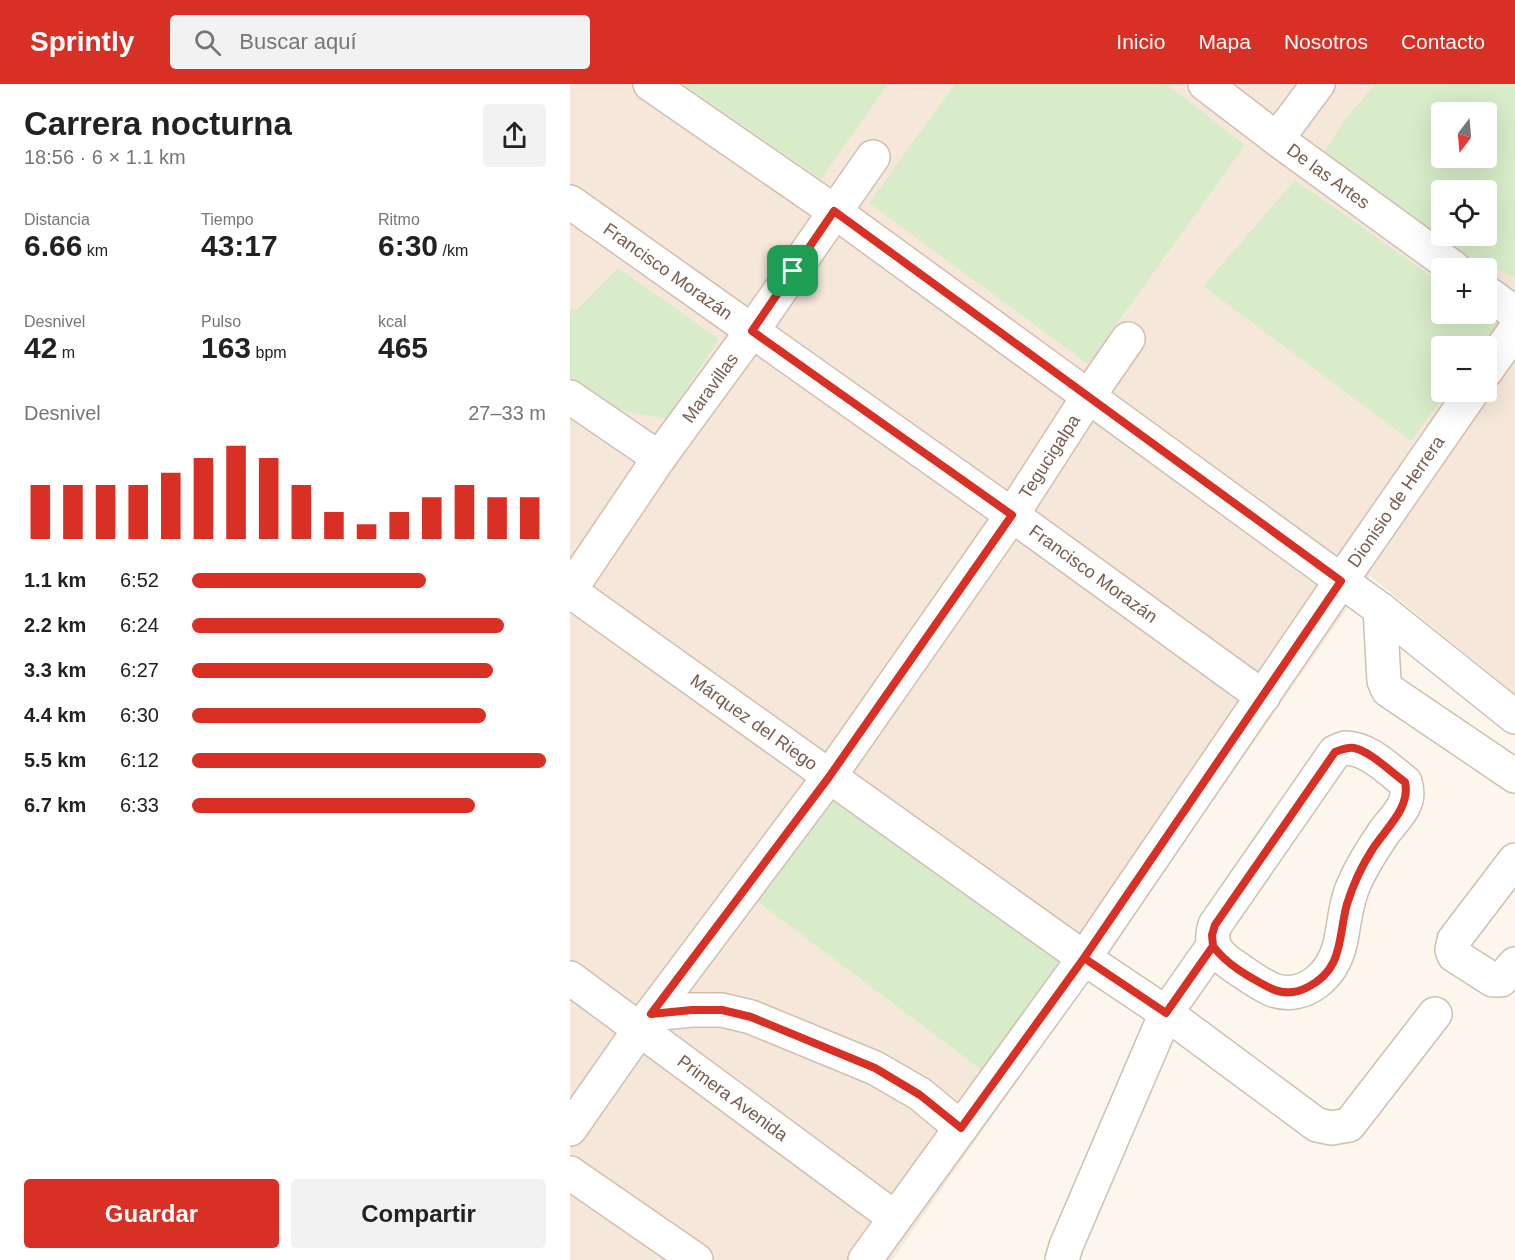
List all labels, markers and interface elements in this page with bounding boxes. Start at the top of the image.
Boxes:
search box [170,15,590,69]
text: Sprintly [30,26,134,57]
icon: search [191,26,224,59]
text: Buscar aquí [239,29,357,54]
text: Inicio [1116,30,1165,53]
text: Mapa [1198,30,1251,53]
text: Nosotros [1284,30,1368,53]
text: Contacto [1401,30,1485,53]
north arrow [1431,102,1497,168]
map controls [1431,102,1497,402]
button: share [483,104,546,167]
text: Carrera nocturna [24,105,292,142]
street label: De las Artes [1283,140,1373,213]
text: 18:56 · 6 × 1.1 km [24,146,186,168]
button: locate [1431,180,1497,246]
text: Distancia [24,211,90,228]
text: Tiempo [201,211,254,228]
text: Ritmo [378,211,420,228]
street label: Francisco Morazán [600,219,736,324]
text: 6.66 [24,229,82,262]
text: 43:17 [201,229,278,262]
text: 6:30 [378,229,438,262]
text: km [82,242,108,259]
text: /km [438,242,468,259]
pin [767,245,818,296]
icon: arrive [776,254,809,287]
button: + [1431,258,1497,324]
text: Desnivel [24,313,85,330]
text: Pulso [201,313,241,330]
text: kcal [378,313,406,330]
text: 42 [24,331,57,364]
text: 163 [201,331,251,364]
text: 465 [378,331,428,364]
button: − [1431,336,1497,402]
text: m [57,344,75,361]
text: bpm [251,344,287,361]
street label: Maravillas [678,349,742,427]
text: Desnivel [24,402,101,424]
text: 27–33 m [468,402,546,424]
street label: Tegucigalpa [1015,410,1085,503]
street label: Dionisio de Herrera [1344,431,1449,571]
street label: Francisco Morazán [1025,521,1161,627]
text: 1.1 km [24,569,86,591]
text: 6:52 [120,569,159,591]
text: 2.2 km [24,614,86,636]
text: 6:24 [120,614,159,636]
text: 3.3 km [24,659,86,681]
text: 6:27 [120,659,159,681]
street label: Márquez del Riego [687,670,821,774]
text: 4.4 km [24,704,86,726]
text: 6:30 [120,704,159,726]
text: 5.5 km [24,749,86,771]
text: 6:12 [120,749,159,771]
text: 6.7 km [24,794,86,816]
text: 6:33 [120,794,159,816]
street label: Primera Avenida [674,1051,792,1146]
button: Guardar [24,1179,279,1248]
button: Compartir [291,1179,546,1248]

